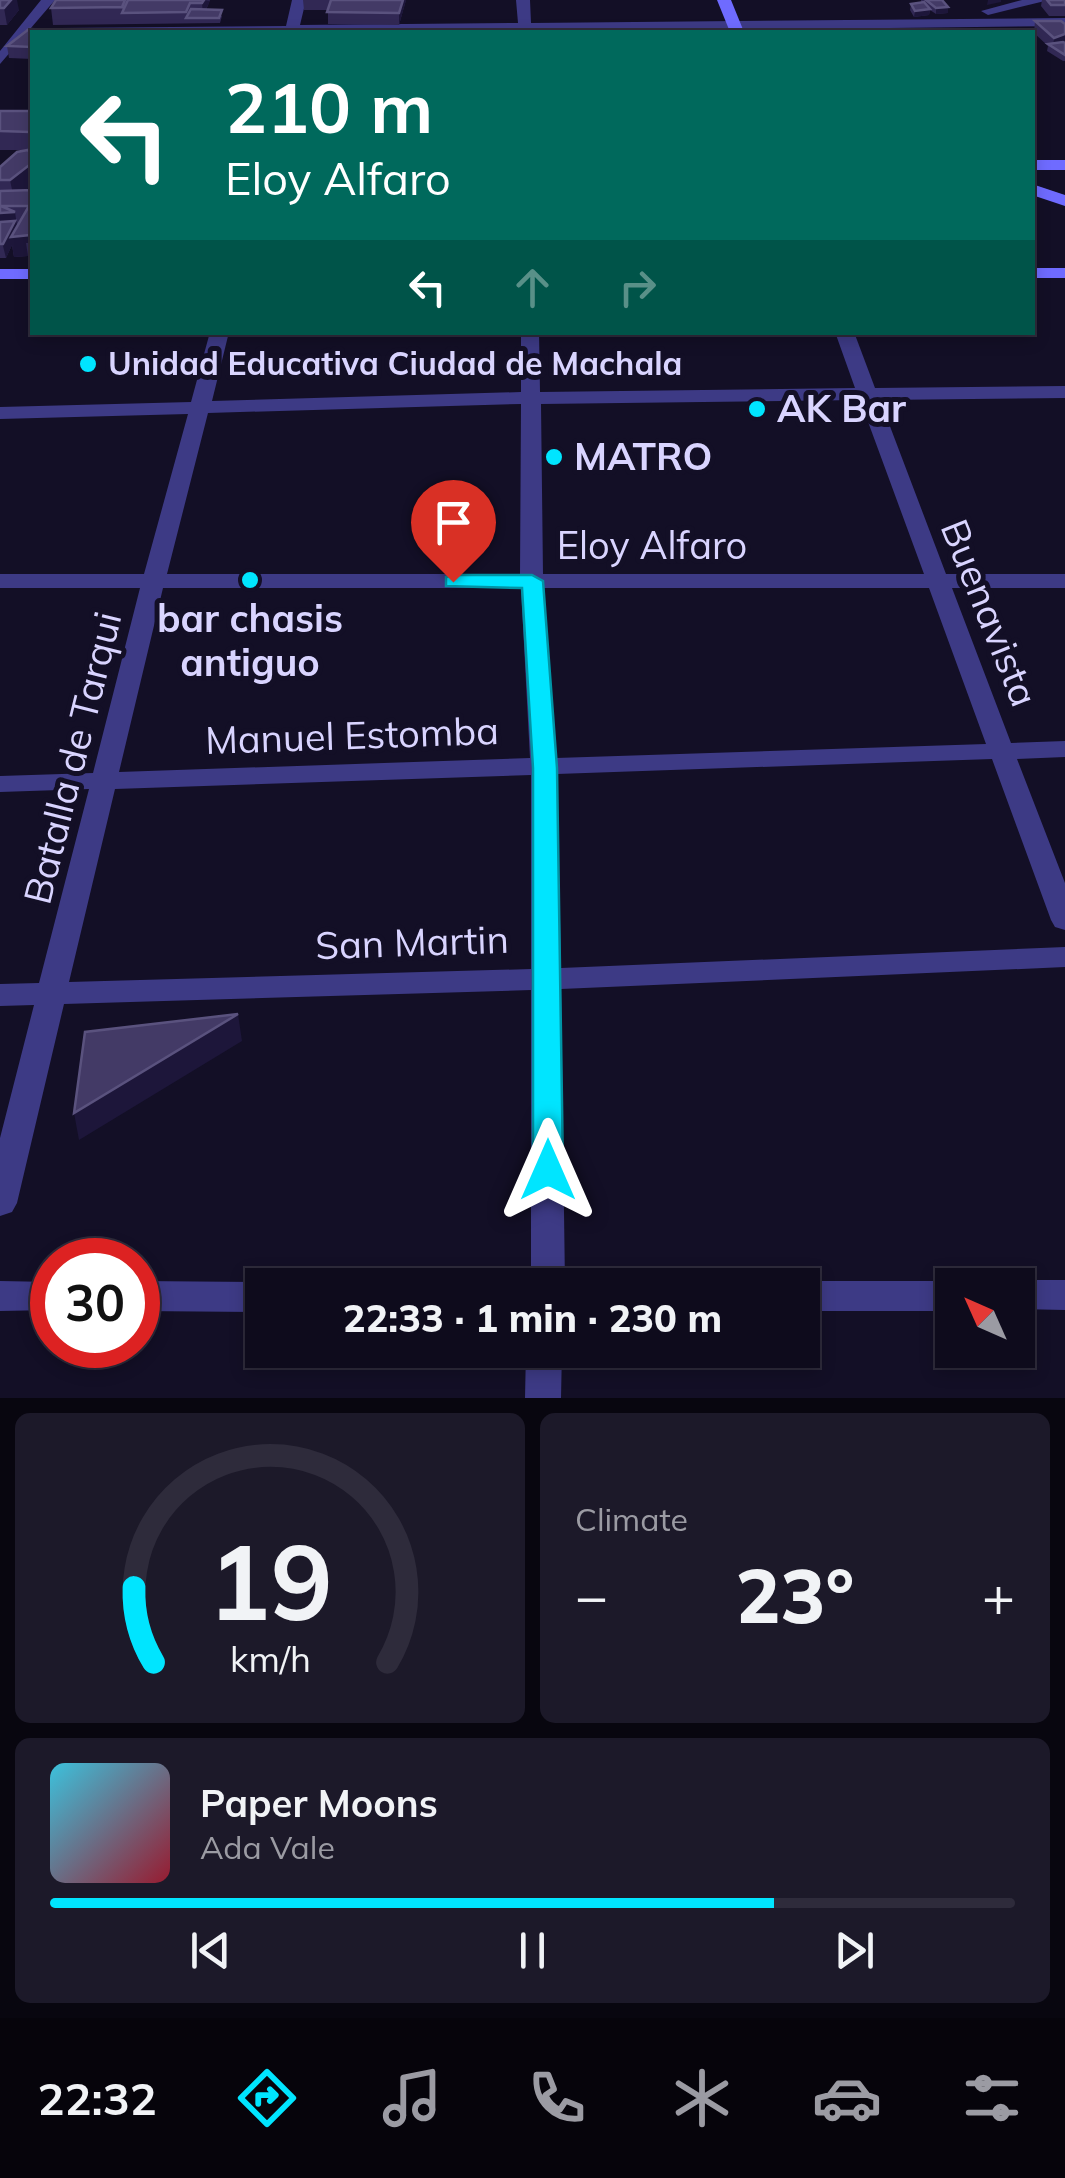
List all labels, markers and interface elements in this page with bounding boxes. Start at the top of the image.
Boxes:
text: 210 m [225,63,433,151]
icon: left [60,70,190,200]
text: Eloy Alfaro [225,150,451,206]
icon: left [400,260,455,315]
icon: ahead [505,260,560,315]
icon: right [610,260,665,315]
place label: Unidad Educativa Ciudad de Machala [108,343,682,383]
marker: Unidad Educativa Ciudad de Machala [77,353,99,375]
place label: AK Bar [777,384,906,432]
marker: AK Bar [746,398,768,420]
place label: MATRO [574,432,713,480]
marker: MATRO [543,446,565,468]
pin [411,480,496,583]
icon: arrive [426,495,481,550]
street label: Buenavista [931,512,1049,713]
street label: Eloy Alfaro [557,521,747,569]
marker: bar chasis antiguo [239,569,261,591]
place label: bar chasis antiguo [157,594,343,686]
street label: Batalla de Tarqui [13,607,131,909]
street label: Manuel Estomba [204,706,500,764]
street label: San Martin [314,915,509,969]
position arrow [496,1118,600,1222]
speed limit sign: 30 [30,1238,160,1368]
north arrow [935,1268,1035,1368]
map controls [935,1268,1035,1368]
text: 22:33 · 1 min · 230 m [343,1294,722,1342]
text: Climate [575,1499,688,1539]
text: 19 [208,1515,332,1646]
text: 23° [736,1548,854,1642]
text: − [575,1561,608,1630]
text: + [982,1561,1015,1630]
text: km/h [230,1636,310,1681]
text: Paper Moons [200,1779,438,1827]
text: Ada Vale [200,1827,335,1867]
icon: previous [183,1923,238,1978]
icon: pause [505,1923,560,1978]
icon: next [827,1923,882,1978]
icon: directions [232,2063,302,2133]
icon: music [377,2063,447,2133]
icon: phone [522,2063,592,2133]
icon: climate [667,2063,737,2133]
icon: car [812,2063,882,2133]
icon: filters [957,2063,1027,2133]
text: 22:32 [38,2070,157,2126]

